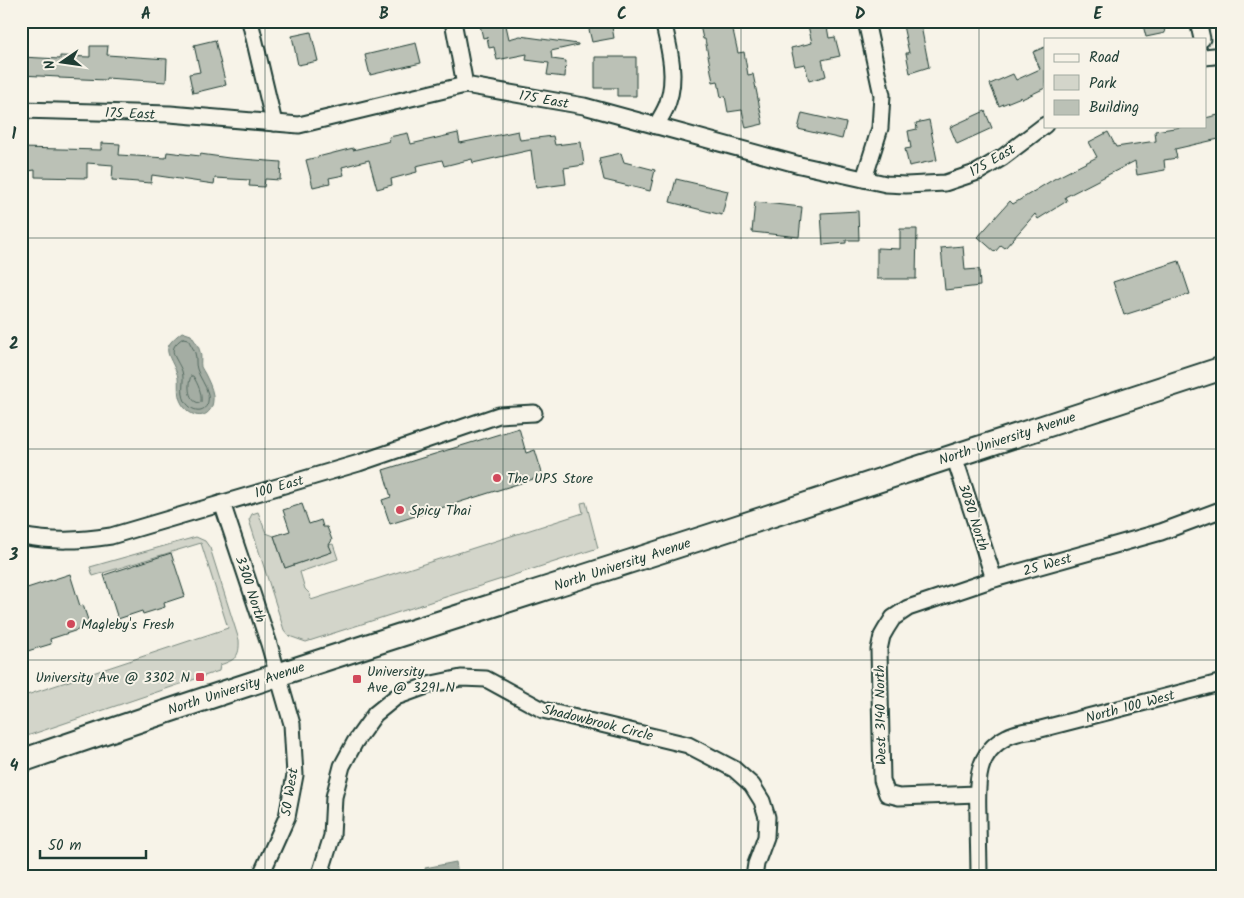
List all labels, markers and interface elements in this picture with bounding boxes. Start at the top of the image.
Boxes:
text: A [141,2,151,27]
text: B [379,2,389,27]
text: C [617,2,627,27]
text: D [855,2,866,27]
text: E [1094,2,1104,27]
north arrow [38,38,88,88]
legend [1044,38,1206,128]
text: Road [1089,46,1120,70]
text: N [39,58,62,71]
text: Park [1089,72,1117,96]
street label: 175 East [517,85,571,115]
text: Building [1089,96,1139,120]
street label: 175 East [105,102,156,126]
text: 1 [12,122,17,147]
street label: 175 East [965,139,1020,183]
text: 2 [9,332,19,357]
street label: North University Avenue [936,406,1079,472]
place label: The UPS Store [507,468,594,490]
street label: 100 East [252,469,307,504]
marker: The UPS Store [491,472,503,484]
street label: 3080 North [952,481,994,554]
place label: Spicy Thai [410,500,471,522]
marker: Spicy Thai [394,504,406,516]
street label: North University Avenue [551,532,694,598]
text: 3 [9,543,19,568]
street label: 25 West [1020,547,1075,582]
street label: 3300 North [229,553,271,626]
place label: Magleby's Fresh [81,614,174,636]
marker: Magleby's Fresh [65,618,77,630]
street label: North University Avenue [165,656,308,722]
place label: University Ave @ 3291 N [367,661,455,699]
street label: West 3140 North [869,665,893,765]
place label: University Ave @ 3302 N [35,667,191,689]
marker: University Ave @ 3302 N [194,671,206,683]
marker: University Ave @ 3291 N [351,673,363,685]
street label: North 100 West [1083,684,1178,729]
street label: Shadowbrook Circle [540,699,656,748]
text: 4 [10,754,19,779]
street label: 50 West [275,766,305,818]
scale bar [40,828,146,860]
text: 50 m [48,834,82,858]

